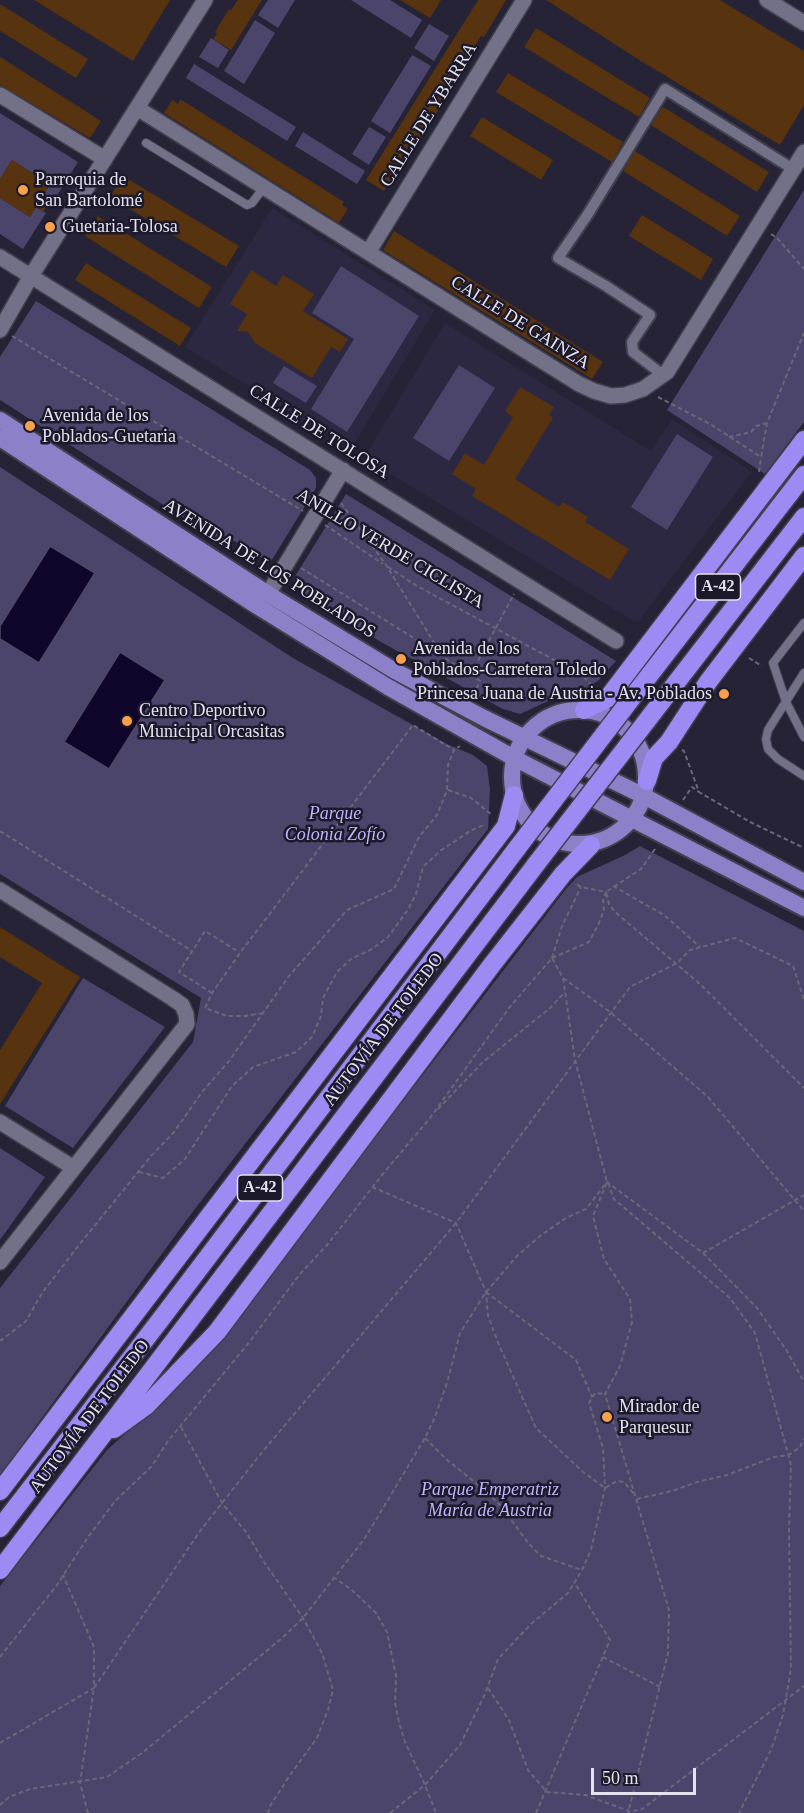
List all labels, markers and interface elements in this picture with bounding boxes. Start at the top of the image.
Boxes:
street label: CALLE DE YBARRA [376,39,482,191]
place label: Parroquia de San Bartolomé [35,169,142,212]
marker: Parroquia de San Bartolomé [16,183,30,197]
place label: Guetaria-Tolosa [62,216,178,238]
marker: Guetaria-Tolosa [43,220,57,234]
street label: CALLE DE GAINZA [446,271,594,375]
street label: CALLE DE TOLOSA [245,380,393,484]
place label: Avenida de los Poblados-Guetaria [42,405,176,448]
marker: Avenida de los Poblados-Guetaria [23,419,37,433]
street label: ANILLO VERDE CICLISTA [292,484,488,614]
street label: AVENIDA DE LOS POBLADOS [159,495,379,643]
road number: A-42 [696,574,740,600]
place label: Avenida de los Poblados-Carretera Toledo [413,638,606,680]
marker: Avenida de los Poblados-Carretera Toledo [394,652,408,666]
place label: Princesa Juana de Austria - Av. Poblados [417,683,712,705]
marker: Princesa Juana de Austria - Av. Poblados [717,687,731,701]
place label: Centro Deportivo Municipal Orcasitas [139,700,284,742]
marker: Centro Deportivo Municipal Orcasitas [120,714,134,728]
park label: Parque Colonia Zofío [285,803,385,846]
street label: AUTOVÍA DE TOLEDO [319,949,449,1111]
road number: A-42 [238,1175,282,1201]
street label: AUTOVÍA DE TOLEDO [25,1336,155,1498]
place label: Mirador de Parquesur [619,1396,699,1438]
marker: Mirador de Parquesur [600,1410,614,1424]
park label: Parque Emperatriz María de Austria [421,1479,559,1522]
scale bar [594,1756,699,1794]
text: 50 m [602,1768,639,1788]

